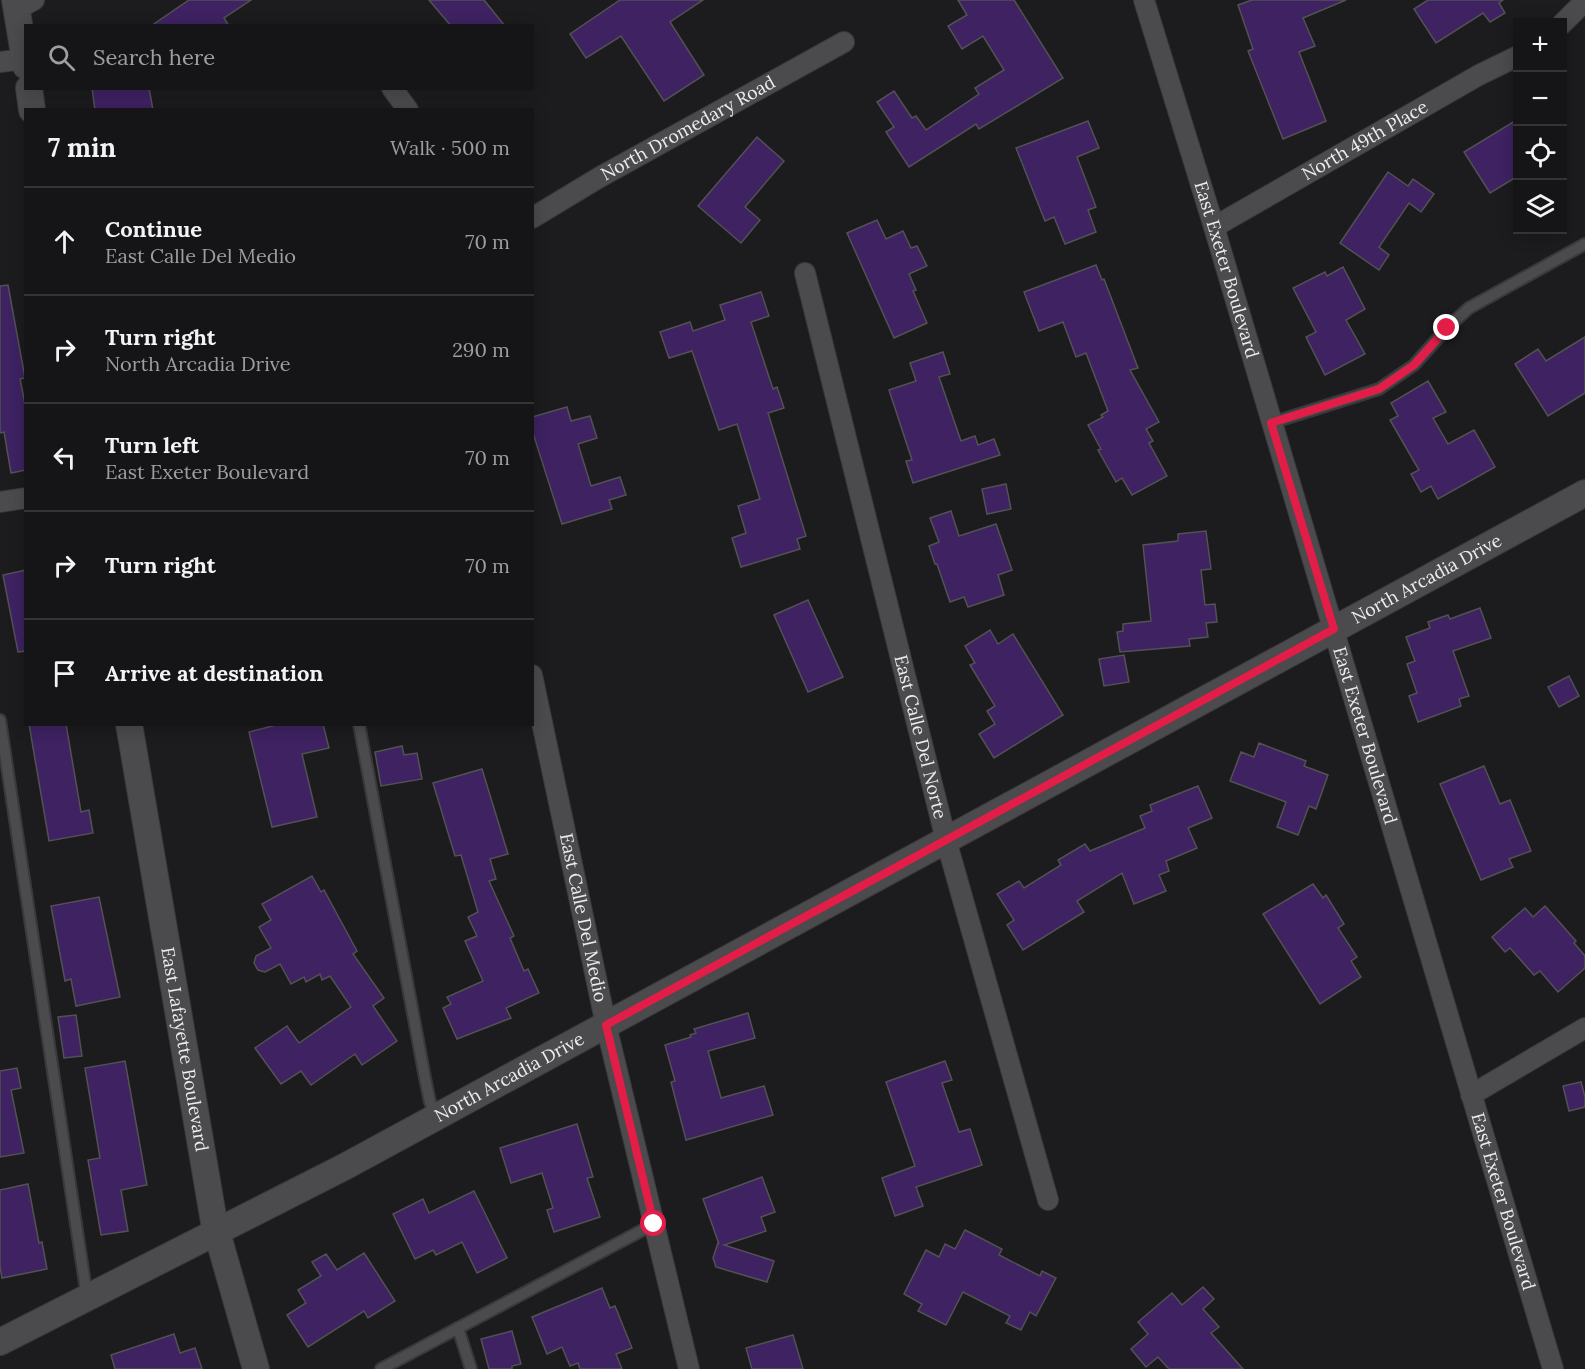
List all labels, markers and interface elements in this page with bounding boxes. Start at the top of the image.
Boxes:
map controls [1513,18,1567,234]
button: + [1513,18,1567,72]
search box [24,24,534,90]
icon: search [45,41,78,74]
text: Search here [93,43,215,71]
street label: North Dromedary Road [596,70,779,185]
button: − [1513,72,1567,126]
street label: North 49th Place [1298,95,1432,185]
button: locate [1513,126,1567,180]
text: 7 min [48,131,116,164]
text: Walk · 500 m [390,135,510,160]
street label: East Exeter Boulevard [1190,178,1264,361]
button: layers [1513,180,1567,234]
text: Continue [105,215,202,243]
icon: ahead [48,225,81,258]
text: 70 m [465,229,510,254]
text: East Calle Del Medio [105,243,296,268]
route end [1433,314,1459,340]
text: Turn right [105,323,216,351]
icon: right [48,333,81,366]
text: 290 m [452,337,510,362]
text: North Arcadia Drive [105,351,291,376]
text: Turn left [105,431,199,459]
icon: left [48,441,81,474]
text: 70 m [465,445,510,470]
text: East Exeter Boulevard [105,459,309,484]
street label: North Arcadia Drive [1347,528,1506,629]
icon: right [48,549,81,582]
text: Turn right [105,551,216,579]
text: 70 m [465,553,510,578]
street label: East Exeter Boulevard [1328,644,1403,827]
street label: East Calle Del Norte [889,652,952,821]
icon: arrive [48,657,81,690]
text: Arrive at destination [105,659,323,687]
street label: East Calle Del Medio [555,831,613,1004]
street label: East Lafayette Boulevard [156,945,214,1153]
street label: North Arcadia Drive [430,1027,588,1127]
street label: East Exeter Boulevard [1467,1110,1541,1293]
route start [640,1210,666,1236]

